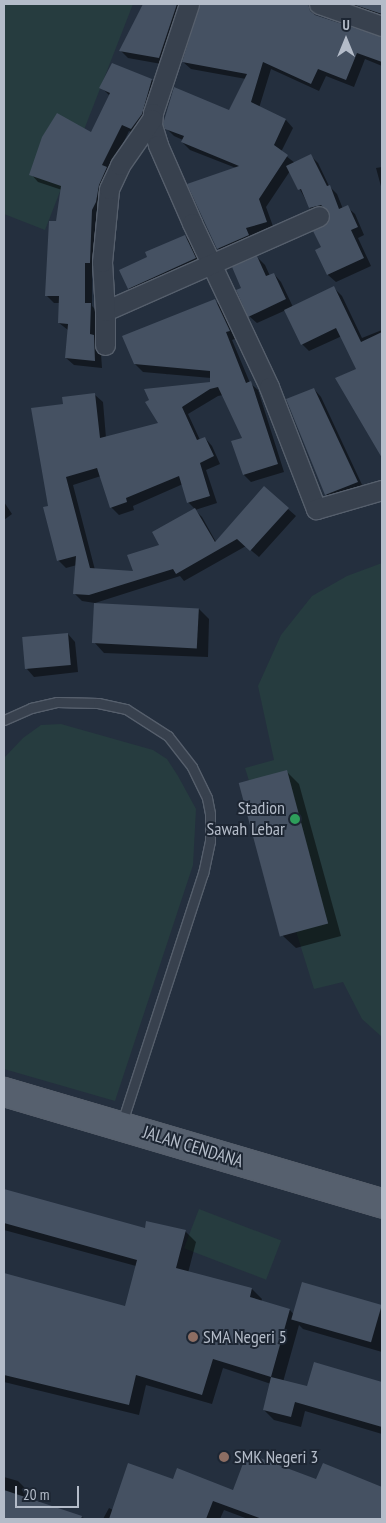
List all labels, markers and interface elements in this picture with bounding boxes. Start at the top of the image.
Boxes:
north arrow [321,15,371,65]
text: U [342,16,350,34]
place label: Stadion Sawah Lebar [206,798,285,841]
marker: Stadion Sawah Lebar [289,813,301,825]
street label: JALAN CENDANA [140,1121,246,1173]
place label: SMA Negeri 5 [203,1326,287,1348]
marker: SMA Negeri 5 [187,1331,199,1343]
place label: SMK Negeri 3 [234,1446,319,1468]
marker: SMK Negeri 3 [218,1451,230,1463]
scale bar [18,1476,81,1508]
text: 20 m [23,1485,49,1504]

